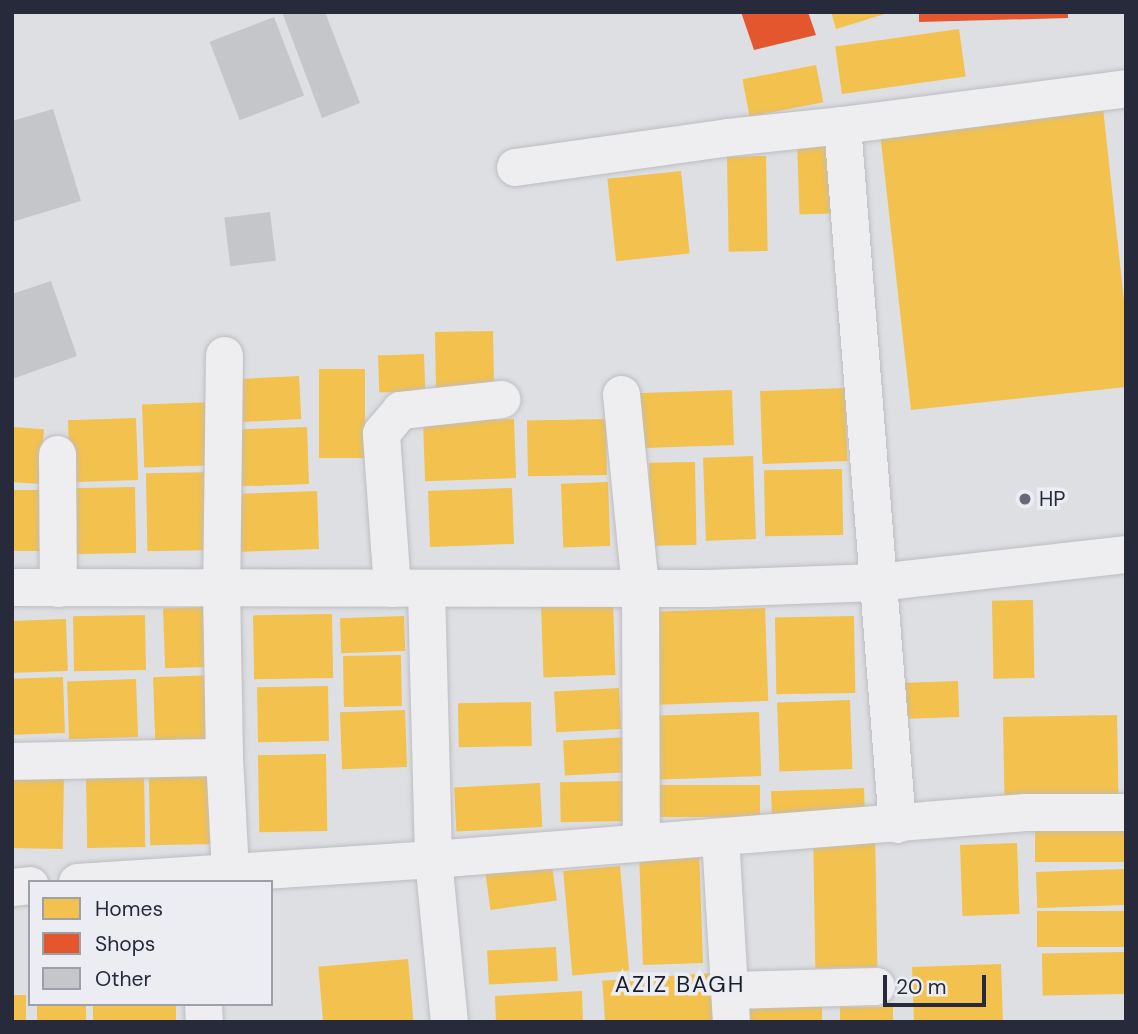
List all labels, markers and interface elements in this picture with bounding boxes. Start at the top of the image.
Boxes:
place label: HP [1039,486,1065,512]
marker: HP [1017,491,1033,507]
legend [28,880,273,1006]
text: Homes [95,895,163,923]
text: Shops [95,930,155,958]
scale bar [886,960,989,1004]
text: Other [95,965,151,993]
district label: AZIZ BAGH [616,970,744,998]
text: 20 m [896,973,947,1001]

